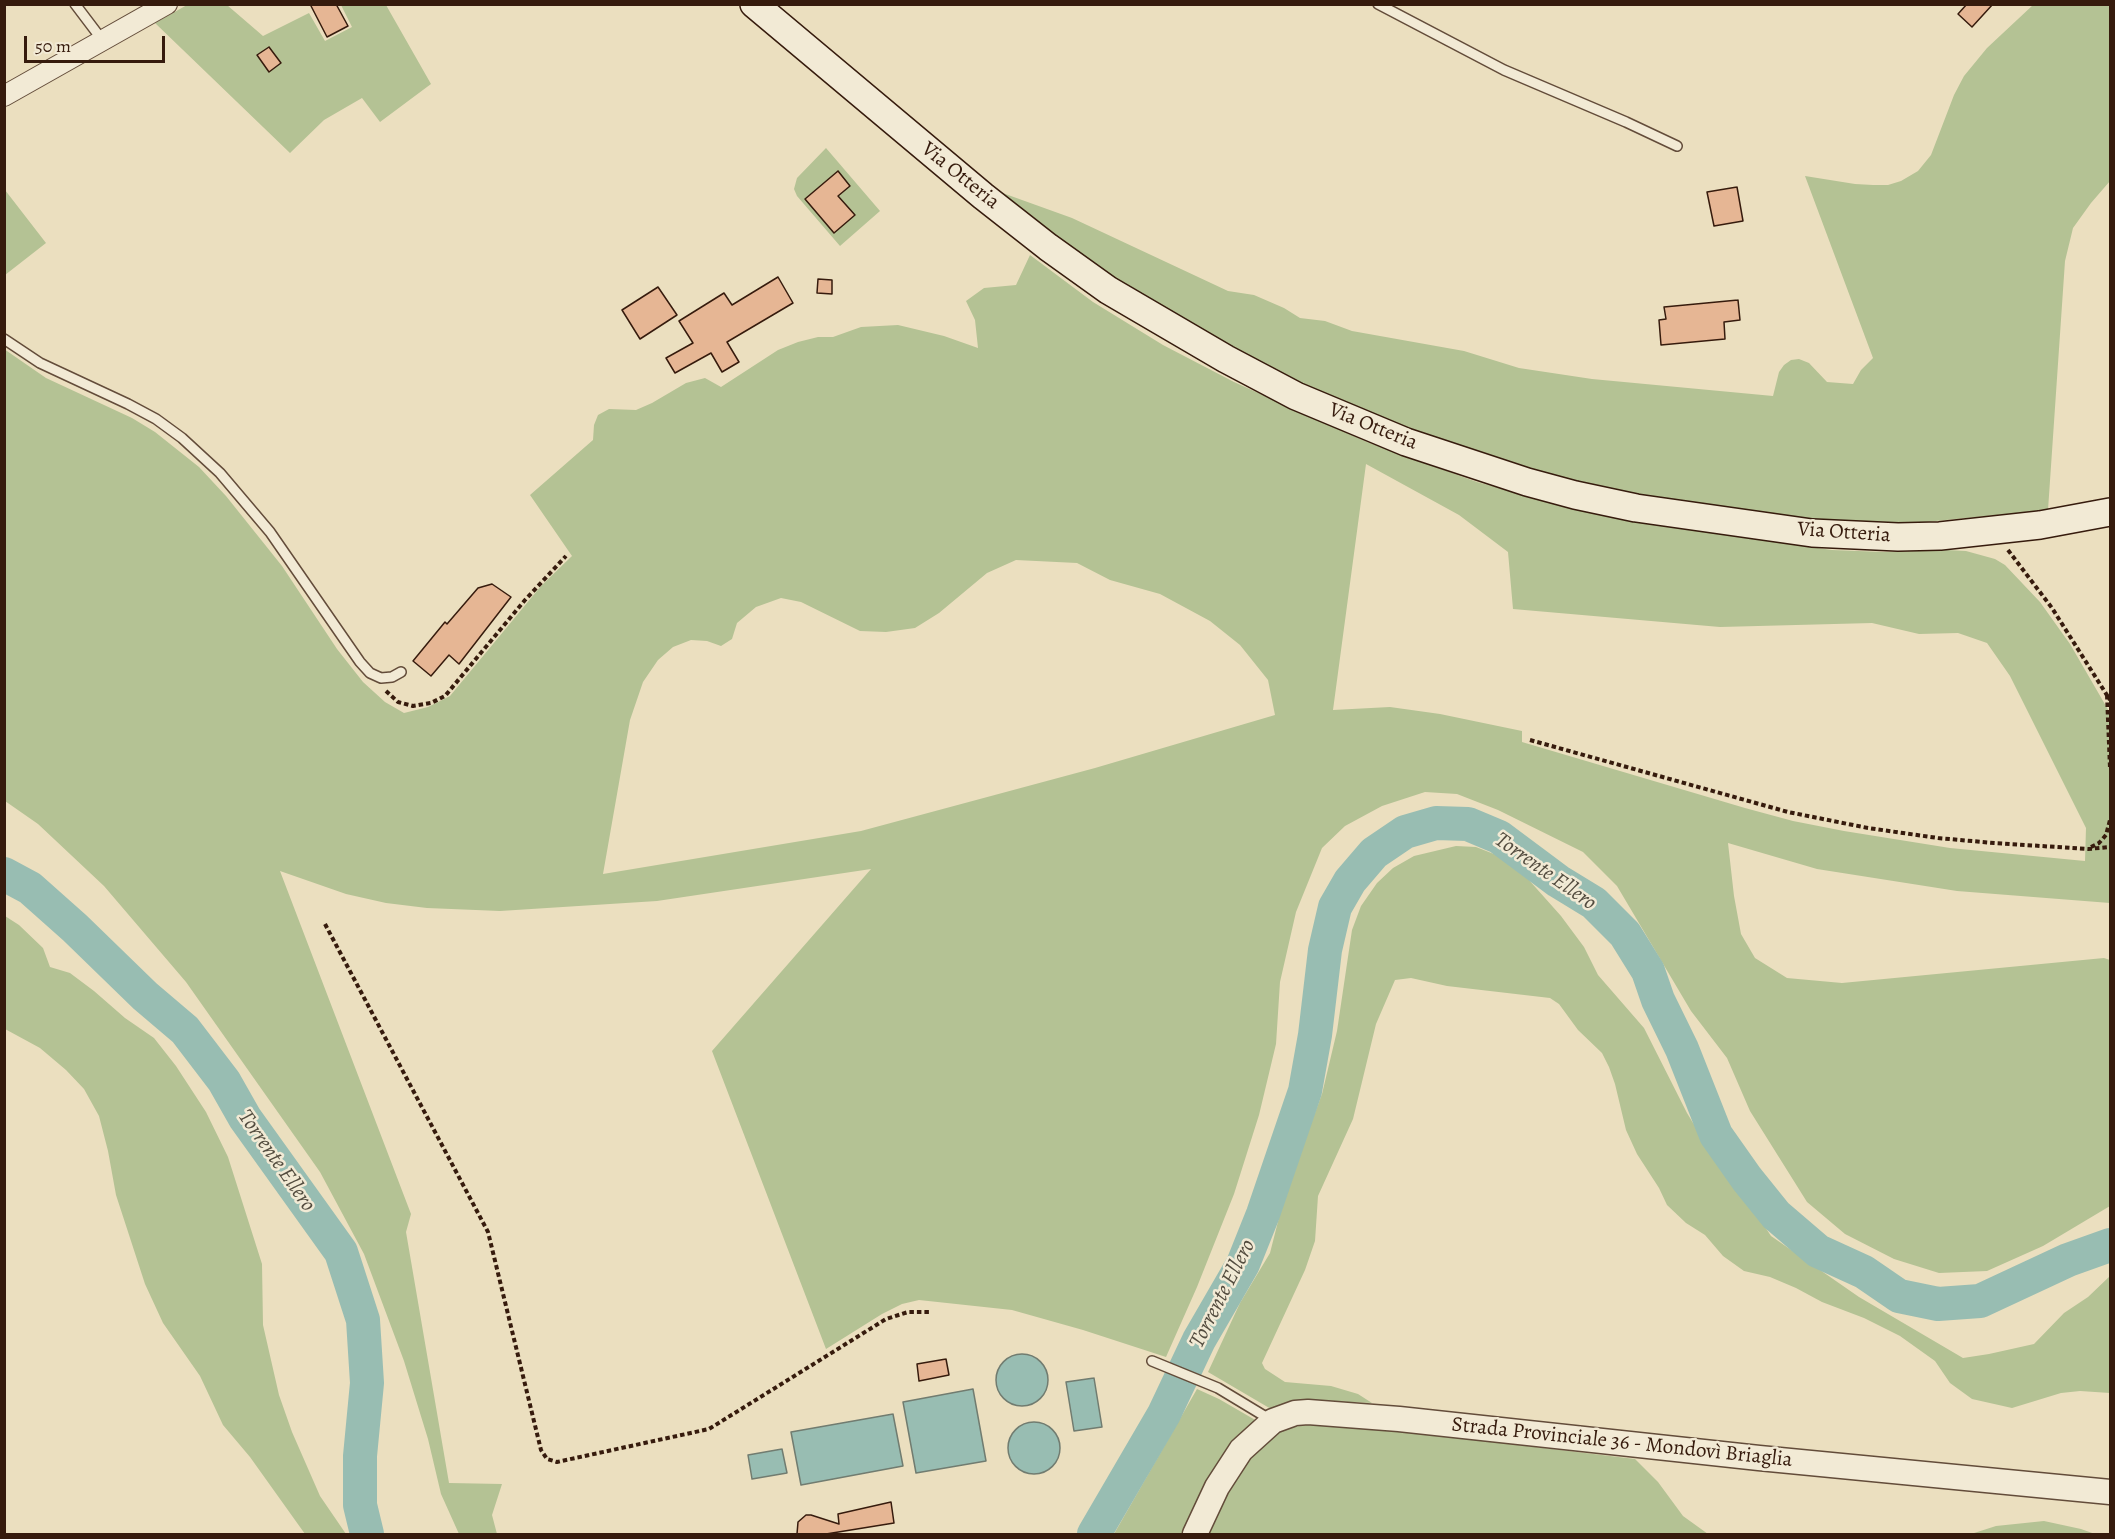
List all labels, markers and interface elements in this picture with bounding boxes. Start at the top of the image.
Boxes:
scale bar [27,24,168,62]
text: 50 m [35,34,71,58]
street label: Via Otteria [916,137,1004,215]
street label: Via Otteria [1325,398,1421,456]
street label: Via Otteria [1797,517,1891,549]
water label: Torrente Ellero [1489,827,1601,917]
water label: Torrente Ellero [231,1105,321,1217]
water label: Torrente Ellero [1184,1235,1262,1353]
street label: Strada Provinciale 36 - Mondovì Briaglia [1450,1413,1794,1473]

